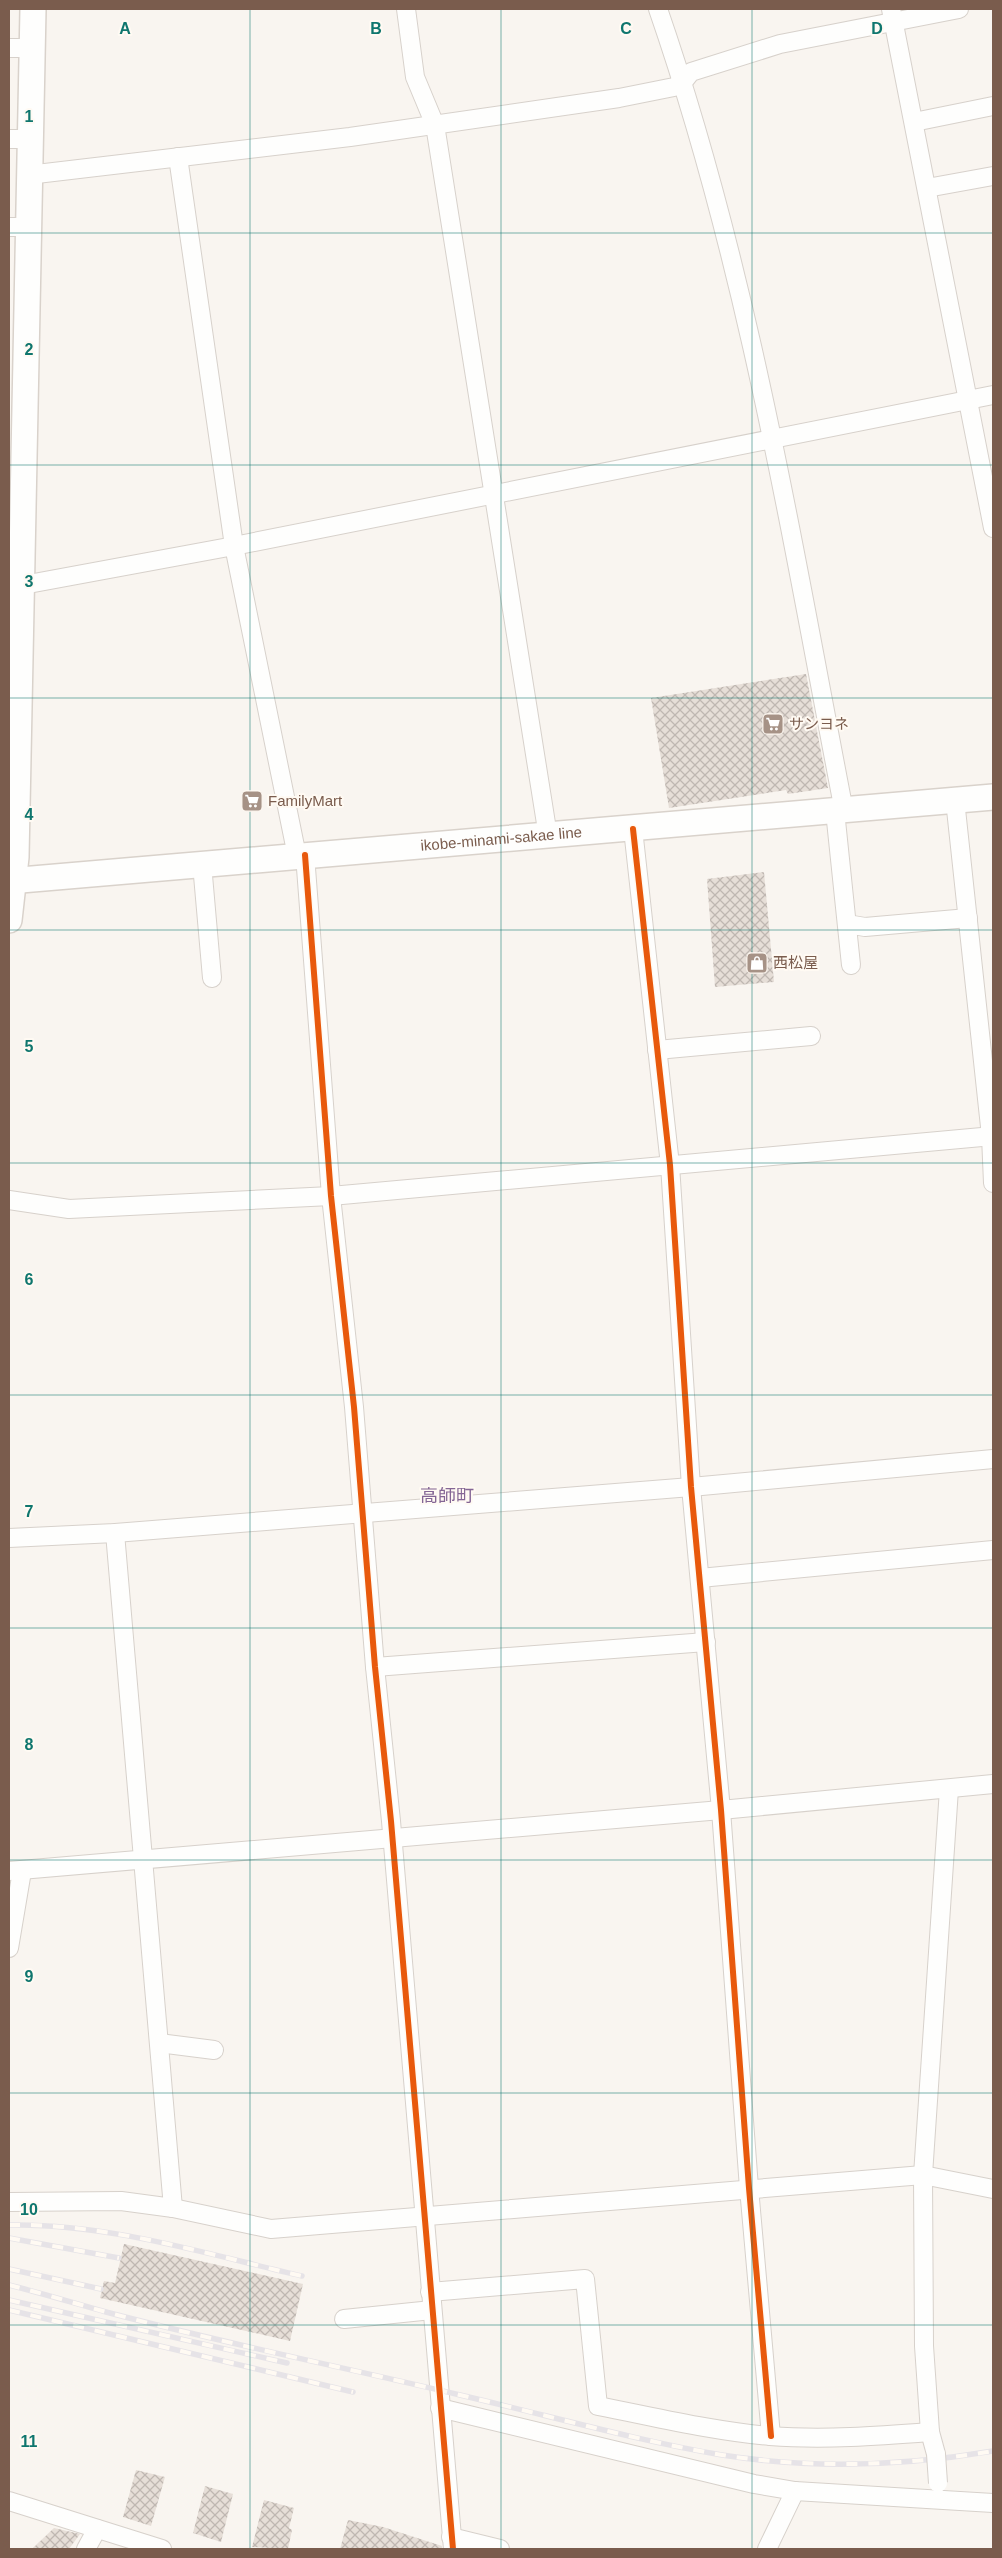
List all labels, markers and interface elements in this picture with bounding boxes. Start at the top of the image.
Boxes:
text: A [119,20,131,37]
text: B [370,20,382,37]
text: C [620,20,632,37]
text: D [871,20,883,37]
text: 1 [25,108,34,125]
text: 2 [25,341,34,358]
text: 3 [25,573,34,590]
supermarket icon: サンヨネ [761,712,785,736]
place label: サンヨネ [789,715,849,732]
supermarket icon: FamilyMart [240,789,264,813]
place label: FamilyMart [268,792,343,809]
text: 4 [25,806,34,823]
street label: ikobe-minami-sakae line [420,823,583,854]
shop icon: 西松屋 [745,951,769,975]
place label: 西松屋 [773,954,818,971]
text: 5 [25,1038,34,1055]
text: 6 [25,1271,34,1288]
district label: 高師町 [420,1486,474,1506]
text: 7 [25,1503,34,1520]
text: 8 [25,1736,34,1753]
text: 9 [25,1968,34,1985]
text: 10 [20,2201,38,2218]
text: 11 [21,2433,38,2450]

